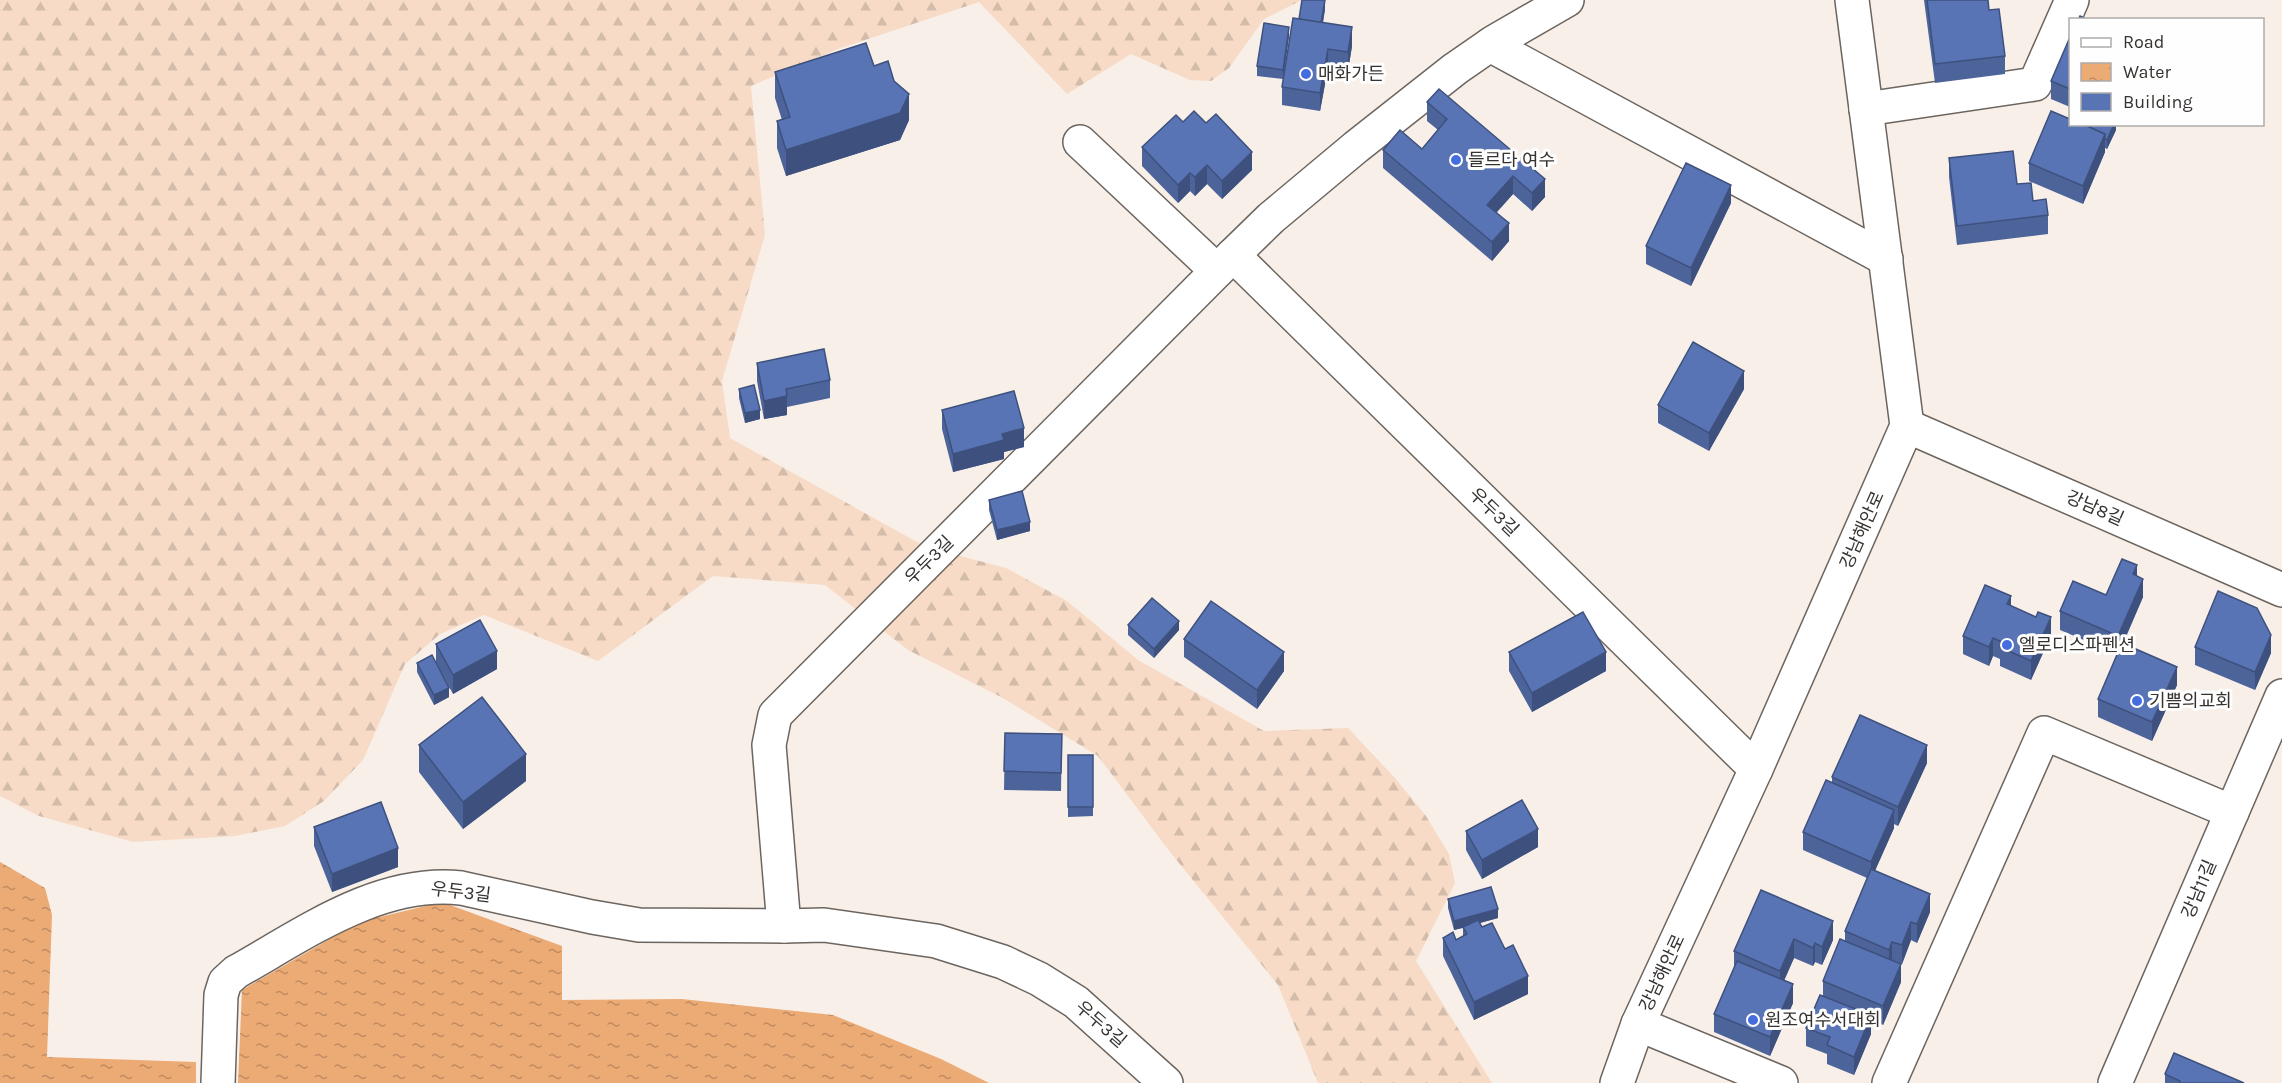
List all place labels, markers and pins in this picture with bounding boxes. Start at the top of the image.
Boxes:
place label: 매화가든 [1318,63,1384,85]
marker: 매화가든 [1299,67,1313,81]
place label: 들르다 여수 [1468,149,1555,171]
marker: 들르다 여수 [1449,153,1463,167]
place label: 엘로디스파펜션 [2019,634,2135,656]
marker: 엘로디스파펜션 [2000,638,2014,652]
place label: 기쁨의교회 [2149,690,2232,712]
marker: 기쁨의교회 [2130,694,2144,708]
place label: 원조여수서대회 [1765,1009,1881,1031]
marker: 원조여수서대회 [1746,1013,1760,1027]

